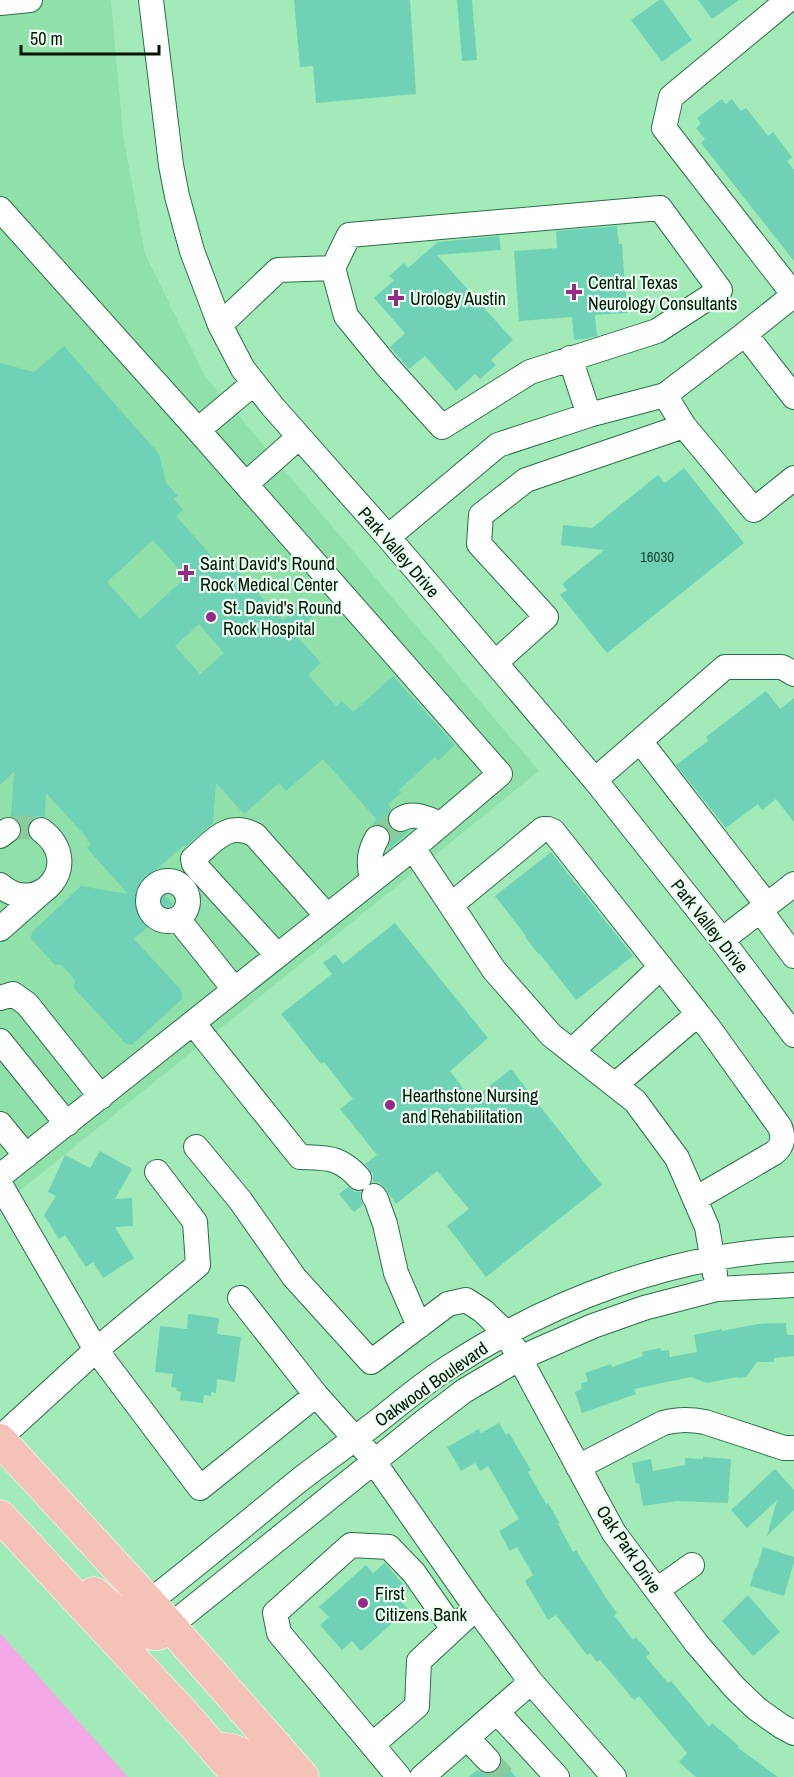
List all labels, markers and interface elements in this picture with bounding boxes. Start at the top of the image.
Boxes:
scale bar [21,18,159,56]
text: 50 m [30,26,63,51]
place label: Central Texas Neurology Consultants [588,270,737,316]
marker: Central Texas Neurology Consultants [565,283,583,301]
place label: Urology Austin [410,286,506,311]
marker: Urology Austin [387,289,405,307]
street label: Park Valley Drive [353,501,445,603]
house number: 16030 [640,546,674,567]
place label: Saint David's Round Rock Medical Center [200,551,338,597]
marker: Saint David's Round Rock Medical Center [177,564,195,582]
place label: St. David's Round Rock Hospital [223,595,342,641]
marker: St. David's Round Rock Hospital [204,610,218,624]
street label: Park Valley Drive [665,874,755,978]
place label: Hearthstone Nursing and Rehabilitation [402,1083,539,1129]
marker: Hearthstone Nursing and Rehabilitation [383,1098,397,1112]
street label: Oakwood Boulevard [369,1336,493,1432]
street label: Oak Park Drive [590,1500,668,1598]
place label: First Citizens Bank [375,1581,468,1627]
marker: First Citizens Bank [356,1596,370,1610]

